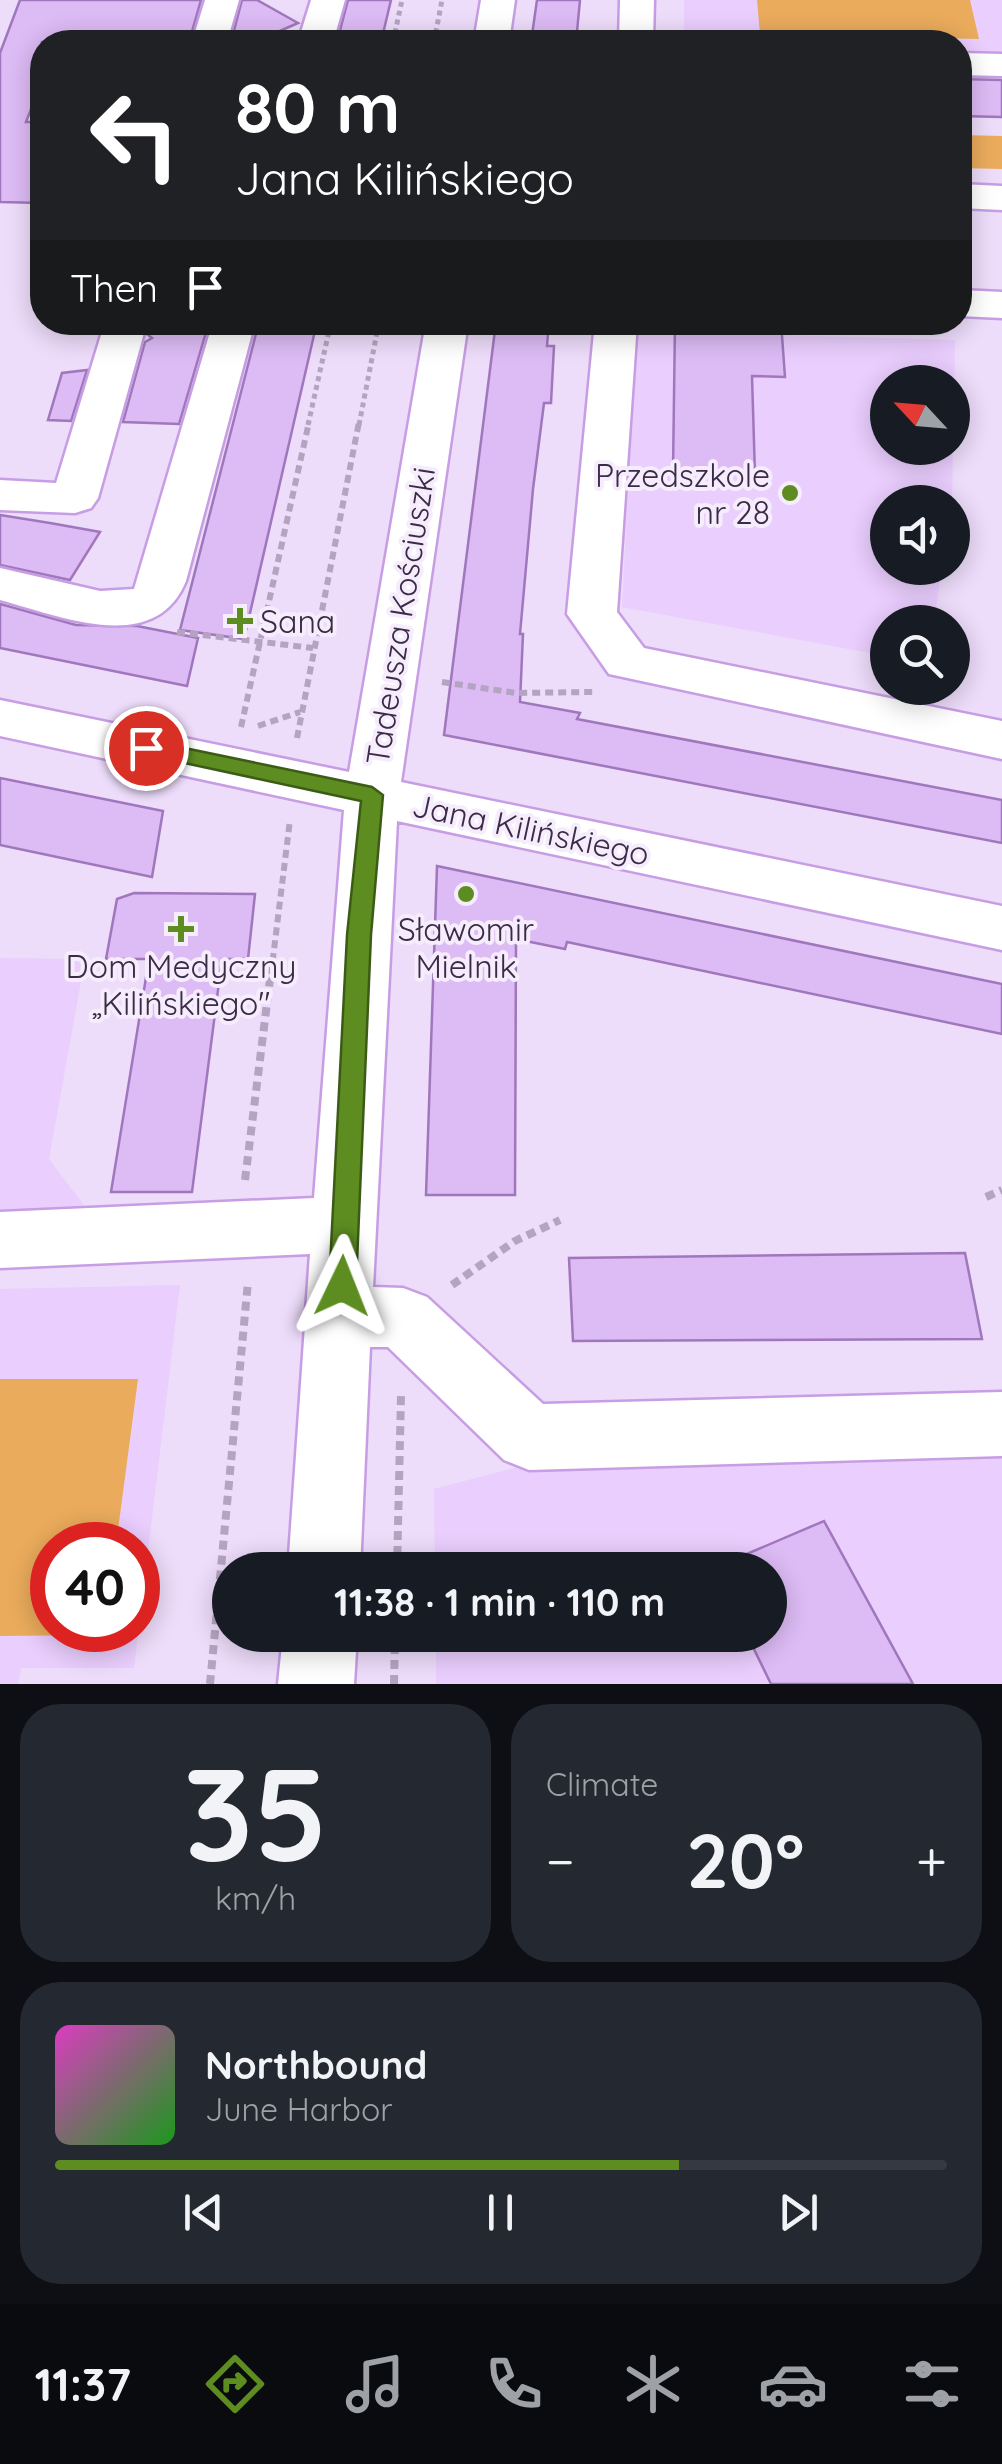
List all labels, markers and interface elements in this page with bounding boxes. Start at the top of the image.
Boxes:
text: 80 m [235,63,400,151]
icon: left [70,70,200,200]
text: Jana Kilińskiego [235,150,574,206]
icon: arrive [178,260,233,315]
text: Then [70,264,158,312]
north arrow [870,365,970,465]
map controls [870,365,970,705]
place label: Przedszkole nr 28 [595,455,770,532]
street label: Tadeusza Kościuszki [357,464,443,768]
marker: Przedszkole nr 28 [779,482,801,504]
button: sound [870,485,970,585]
place label: Sana [260,601,335,641]
button: search [870,605,970,705]
marker: Sana [229,610,251,632]
pin [104,706,189,791]
icon: arrive [119,721,174,776]
street label: Jana Kilińskiego [409,784,653,874]
marker: Sławomir Mielnik [455,883,477,905]
place label: Sławomir Mielnik [398,909,534,986]
marker: Dom Medyczny „Kilińskiego" [168,916,194,942]
place label: Dom Medyczny „Kilińskiego" [66,946,296,1023]
position arrow [290,1234,394,1338]
speed limit sign: 40 [30,1522,160,1652]
text: 11:38 · 1 min · 110 m [334,1578,665,1626]
text: 35 [183,1731,328,1894]
text: Climate [546,1764,658,1804]
text: 20° [686,1813,804,1907]
text: − [546,1826,575,1895]
text: + [916,1826,947,1895]
text: km/h [215,1878,296,1918]
text: Northbound [205,2041,427,2089]
text: June Harbor [205,2089,393,2129]
icon: previous [176,2185,231,2240]
icon: pause [473,2185,528,2240]
icon: next [771,2185,826,2240]
icon: directions [200,2349,270,2419]
icon: music [340,2349,410,2419]
icon: phone [479,2349,549,2419]
icon: climate [618,2349,688,2419]
icon: car [758,2349,828,2419]
icon: filters [897,2349,967,2419]
text: 11:37 [35,2356,131,2412]

